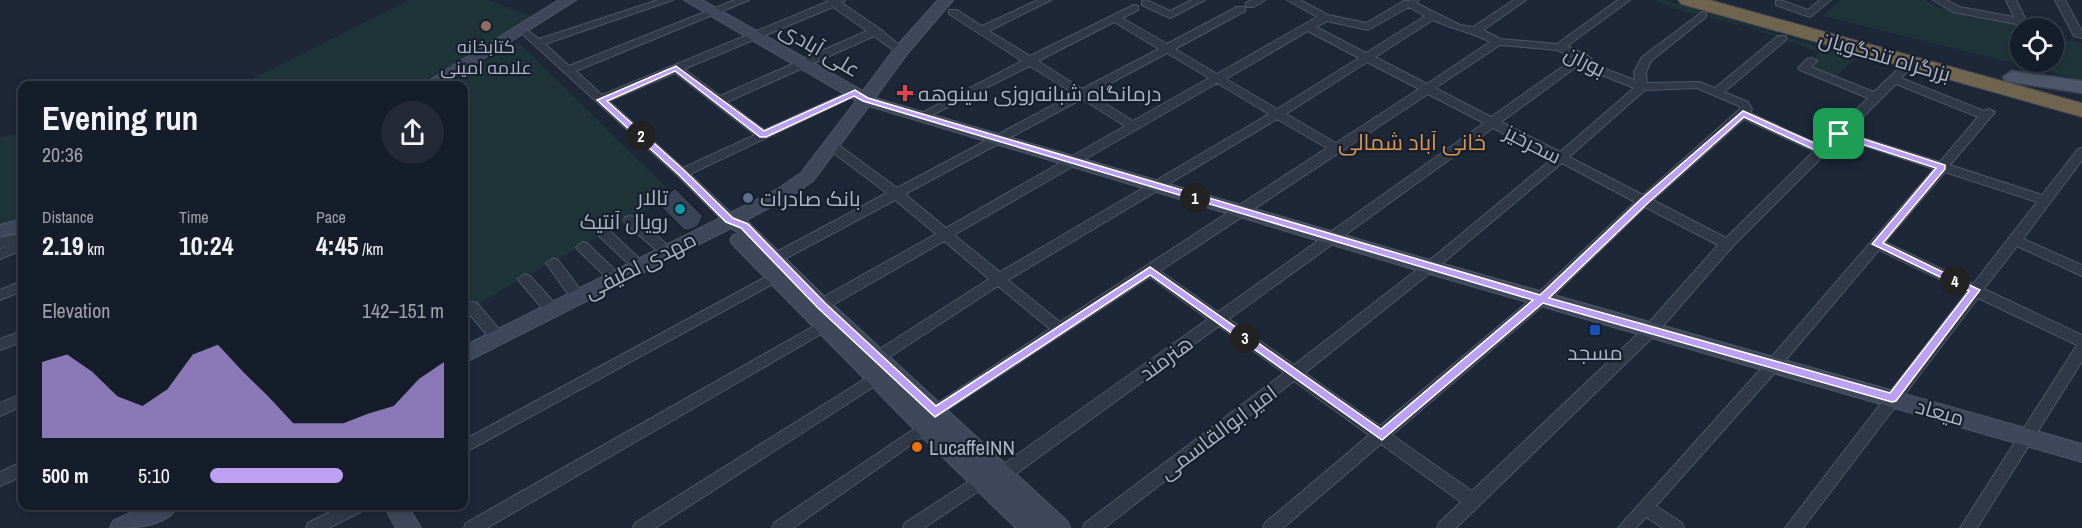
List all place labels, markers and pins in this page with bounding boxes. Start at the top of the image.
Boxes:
marker: کتابخانه علامه امینی [479,19,493,33]
place label: کتابخانه علامه امینی [440,34,532,80]
place label: درمانگاه شبانه‌روزی سینوهه [918,79,1161,108]
marker: درمانگاه شبانه‌روزی سینوهه [896,84,914,102]
pin [1813,108,1864,159]
pin: 2 [626,121,656,151]
place label: تالار رویال آنتیک [580,183,668,236]
pin: 1 [1180,183,1210,213]
place label: بانک صادرات [760,184,861,213]
marker: بانک صادرات [741,191,755,205]
marker: تالار رویال آنتیک [673,202,687,216]
pin: 4 [1940,266,1970,296]
pin: 3 [1230,323,1260,353]
marker: مسجد [1588,323,1602,337]
place label: مسجد [1567,338,1623,367]
place label: LucaffeINN [929,433,1015,462]
marker: LucaffeINN [910,440,924,454]

